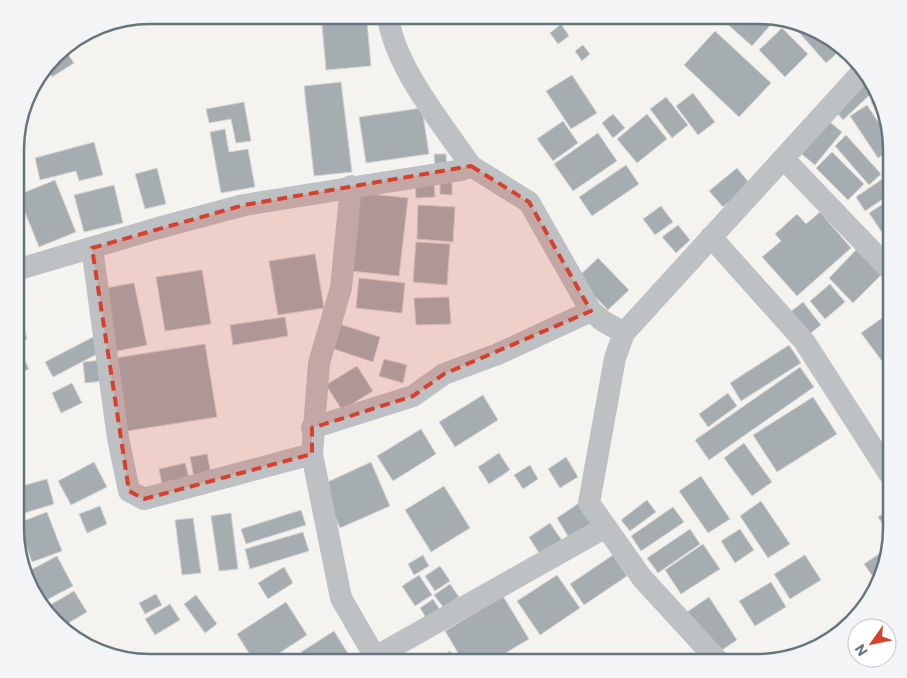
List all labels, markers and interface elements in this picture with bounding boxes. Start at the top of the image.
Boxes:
north arrow [847,618,897,668]
text: N [851,641,871,659]

